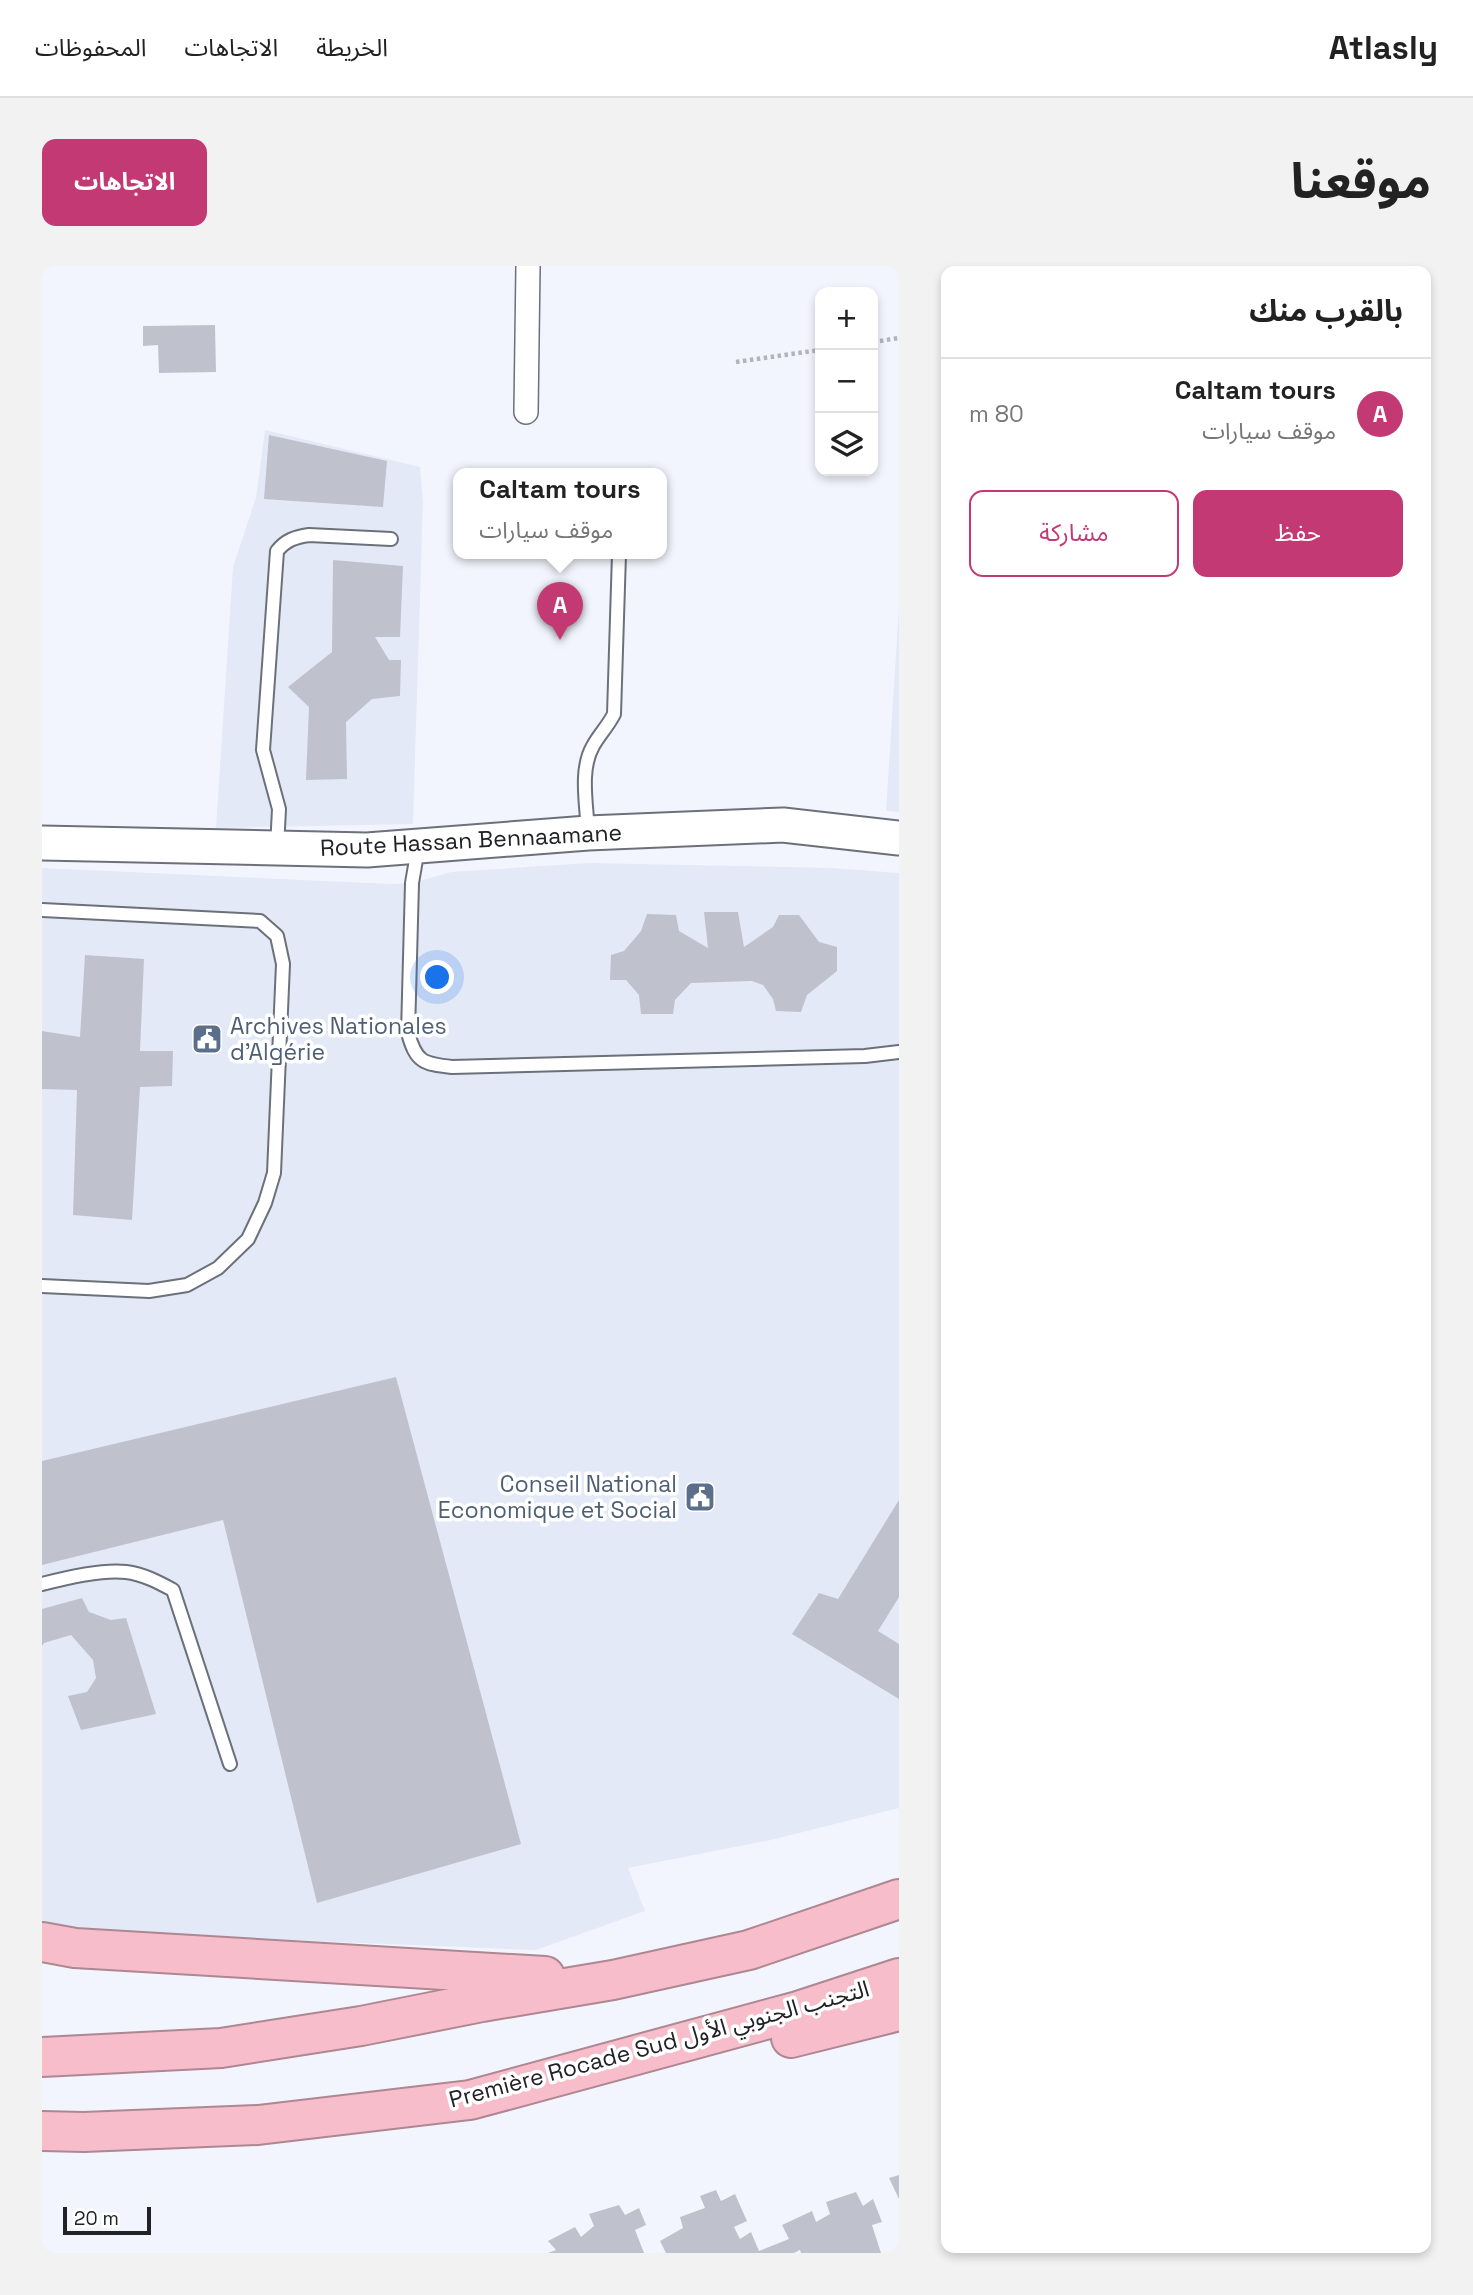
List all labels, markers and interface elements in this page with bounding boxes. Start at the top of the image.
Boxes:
text: Atlasly [1329,27,1438,69]
text: المحفوظات [35,32,146,63]
text: الاتجاهات [184,32,278,63]
text: الخريطة [316,32,388,63]
button: الاتجاهات [42,139,207,226]
text: موقعنا [1291,150,1431,212]
map controls [815,287,878,476]
button: + [815,287,878,350]
text: بالقرب منك [1249,291,1403,330]
button: − [815,350,878,413]
text: Caltam tours [1175,373,1336,407]
text: 80 m [969,399,1024,429]
text: A [1373,399,1387,429]
button: layers [815,413,878,476]
text: موقف سيارات [1202,416,1336,446]
popup [453,468,667,559]
text: Caltam tours [479,472,641,506]
button: مشاركة [969,490,1179,577]
button: حفظ [1193,490,1403,577]
text: موقف سيارات [479,515,613,545]
pin: A [537,582,583,640]
street label: Route Hassan Bennaamane [319,817,623,863]
your location [420,960,454,994]
place label: Archives Nationales d'Algérie [230,1011,447,1067]
public building icon: Archives Nationales d'Algérie [190,1022,224,1056]
place label: Conseil National Economique et Social [438,1469,677,1525]
public building icon: Conseil National Economique et Social [683,1480,717,1514]
street label: Première Rocade Sud التجنب الجنوبي الأول [446,1973,873,2117]
scale bar [63,2204,150,2236]
text: 20 m [74,2206,119,2231]

